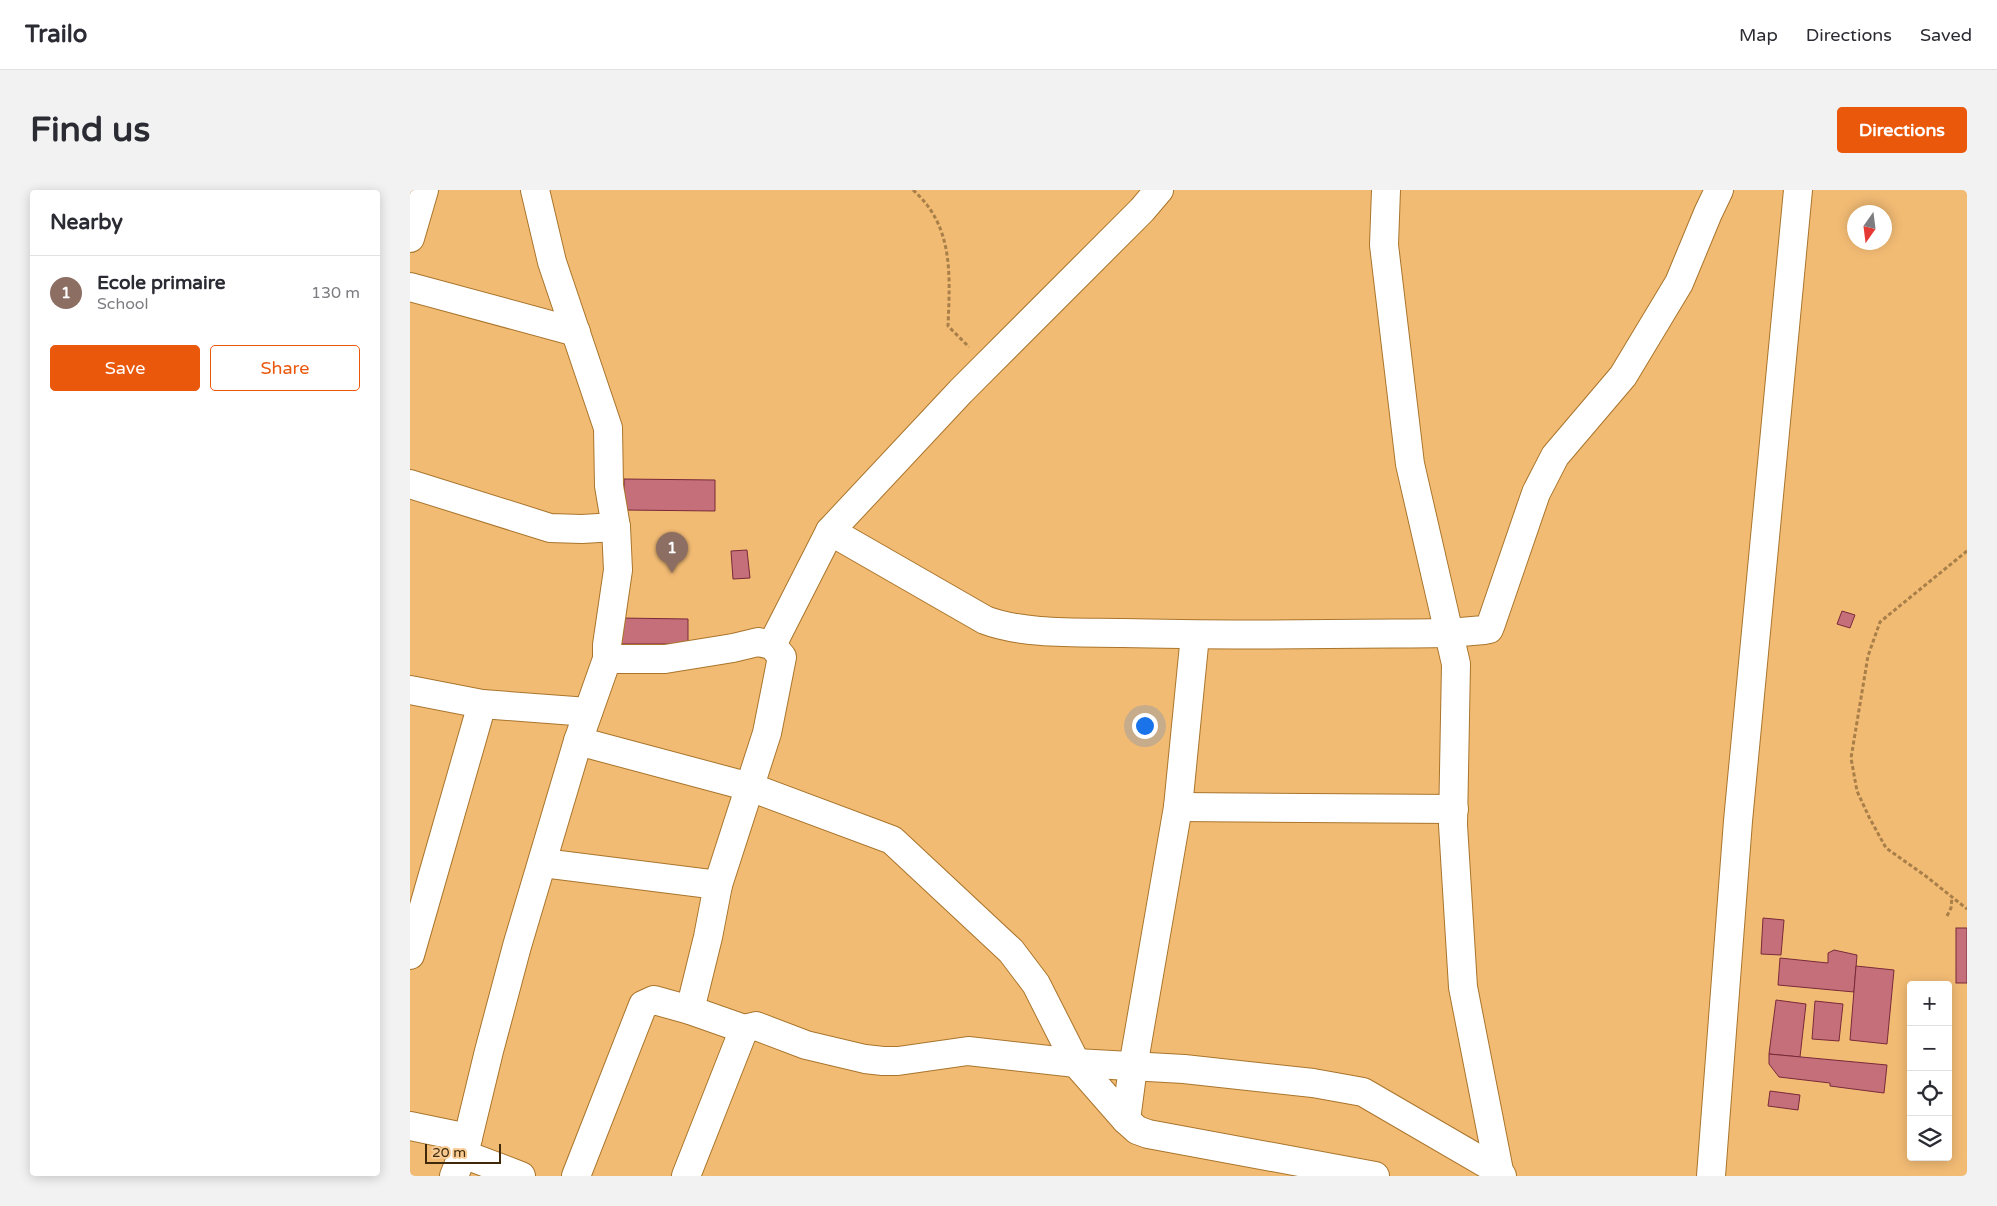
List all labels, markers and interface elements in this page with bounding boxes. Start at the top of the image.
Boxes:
text: Trailo [25,20,87,49]
text: Map [1739,24,1778,46]
text: Directions [1806,24,1892,46]
text: Saved [1920,24,1972,46]
button: Directions [1837,107,1967,153]
text: Find us [30,109,150,151]
north arrow [1847,205,1892,250]
text: Nearby [50,210,123,235]
text: Ecole primaire [97,272,225,294]
text: 1 [61,283,71,303]
text: 130 m [311,283,360,303]
text: School [97,294,149,314]
button: Save [50,345,200,391]
button: Share [210,345,360,391]
pin: 1 [656,532,688,573]
your location [1132,713,1158,739]
map controls [1907,981,1952,1161]
button: + [1907,981,1952,1026]
button: − [1907,1026,1952,1071]
button: locate [1907,1071,1952,1116]
button: layers [1907,1116,1952,1161]
scale bar [425,1141,501,1164]
text: 20 m [432,1144,466,1161]

